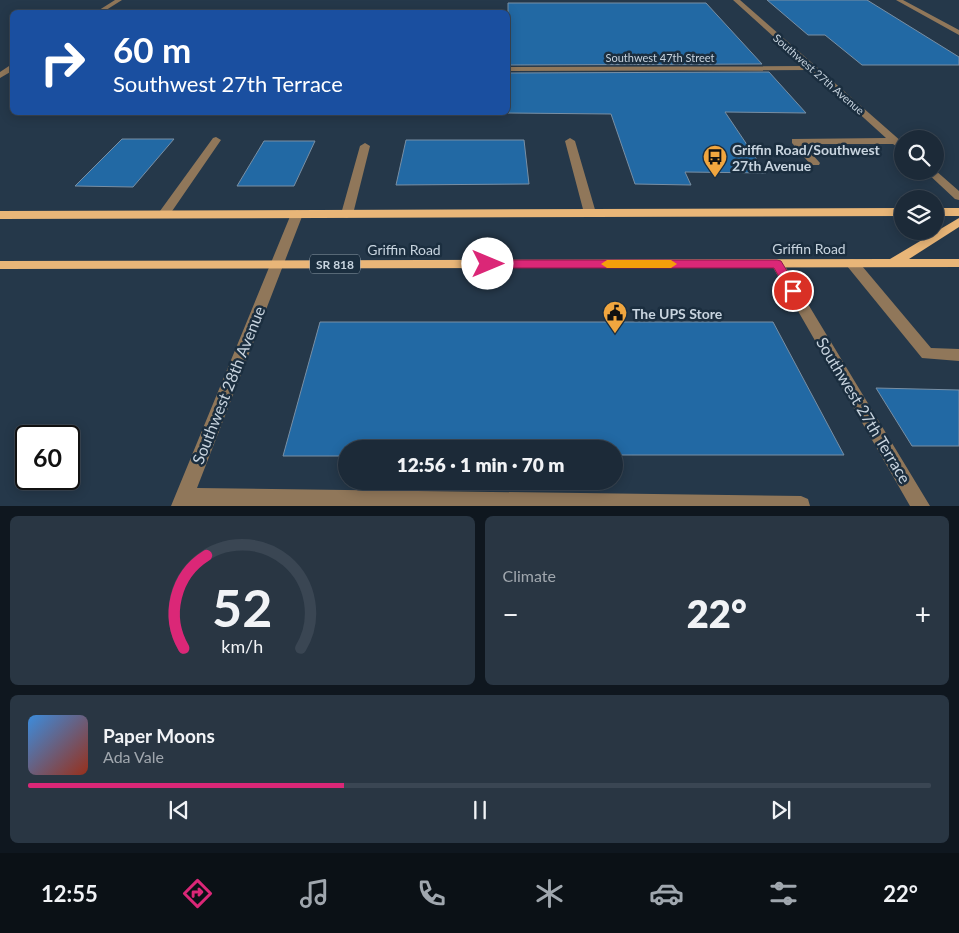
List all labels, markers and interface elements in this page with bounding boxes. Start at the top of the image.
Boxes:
text: 60 m [113,28,191,70]
icon: right [30,30,95,95]
street label: Southwest 27th Avenue [771,31,867,117]
street label: Southwest 47th Street [606,51,714,64]
text: Southwest 27th Terrace [113,70,343,97]
map controls [894,130,944,240]
button: search [894,130,944,180]
place label: Griffin Road/Southwest 27th Avenue [732,141,881,174]
bus stop icon: Griffin Road/Southwest 27th Avenue [702,144,728,178]
button: layers [894,190,944,240]
position arrow [461,237,513,289]
street label: Griffin Road [772,240,846,257]
street label: Griffin Road [367,241,441,258]
road number: SR 818 [310,254,360,274]
pin [772,270,814,312]
icon: arrive [779,277,807,305]
public building icon: The UPS Store [602,300,628,334]
street label: Southwest 28th Avenue [188,303,268,467]
place label: The UPS Store [632,305,723,322]
street label: Southwest 27th Terrace [813,333,915,487]
speed limit sign: 60 [15,425,80,490]
text: 12:56 · 1 min · 70 m [397,453,564,476]
text: Climate [503,566,556,585]
text: 52 [212,576,272,638]
text: 22° [687,590,747,636]
text: − [503,597,519,631]
text: + [915,597,931,631]
text: km/h [221,635,263,657]
text: Paper Moons [103,724,215,747]
text: Ada Vale [103,747,164,766]
icon: previous [165,796,193,824]
icon: pause [466,796,494,824]
icon: next [767,796,795,824]
icon: directions [180,876,215,911]
icon: music [297,876,332,911]
icon: phone [414,876,449,911]
icon: climate [532,876,567,911]
icon: car [649,876,684,911]
icon: filters [766,876,801,911]
text: 12:55 [41,880,98,907]
text: 22° [883,880,918,907]

